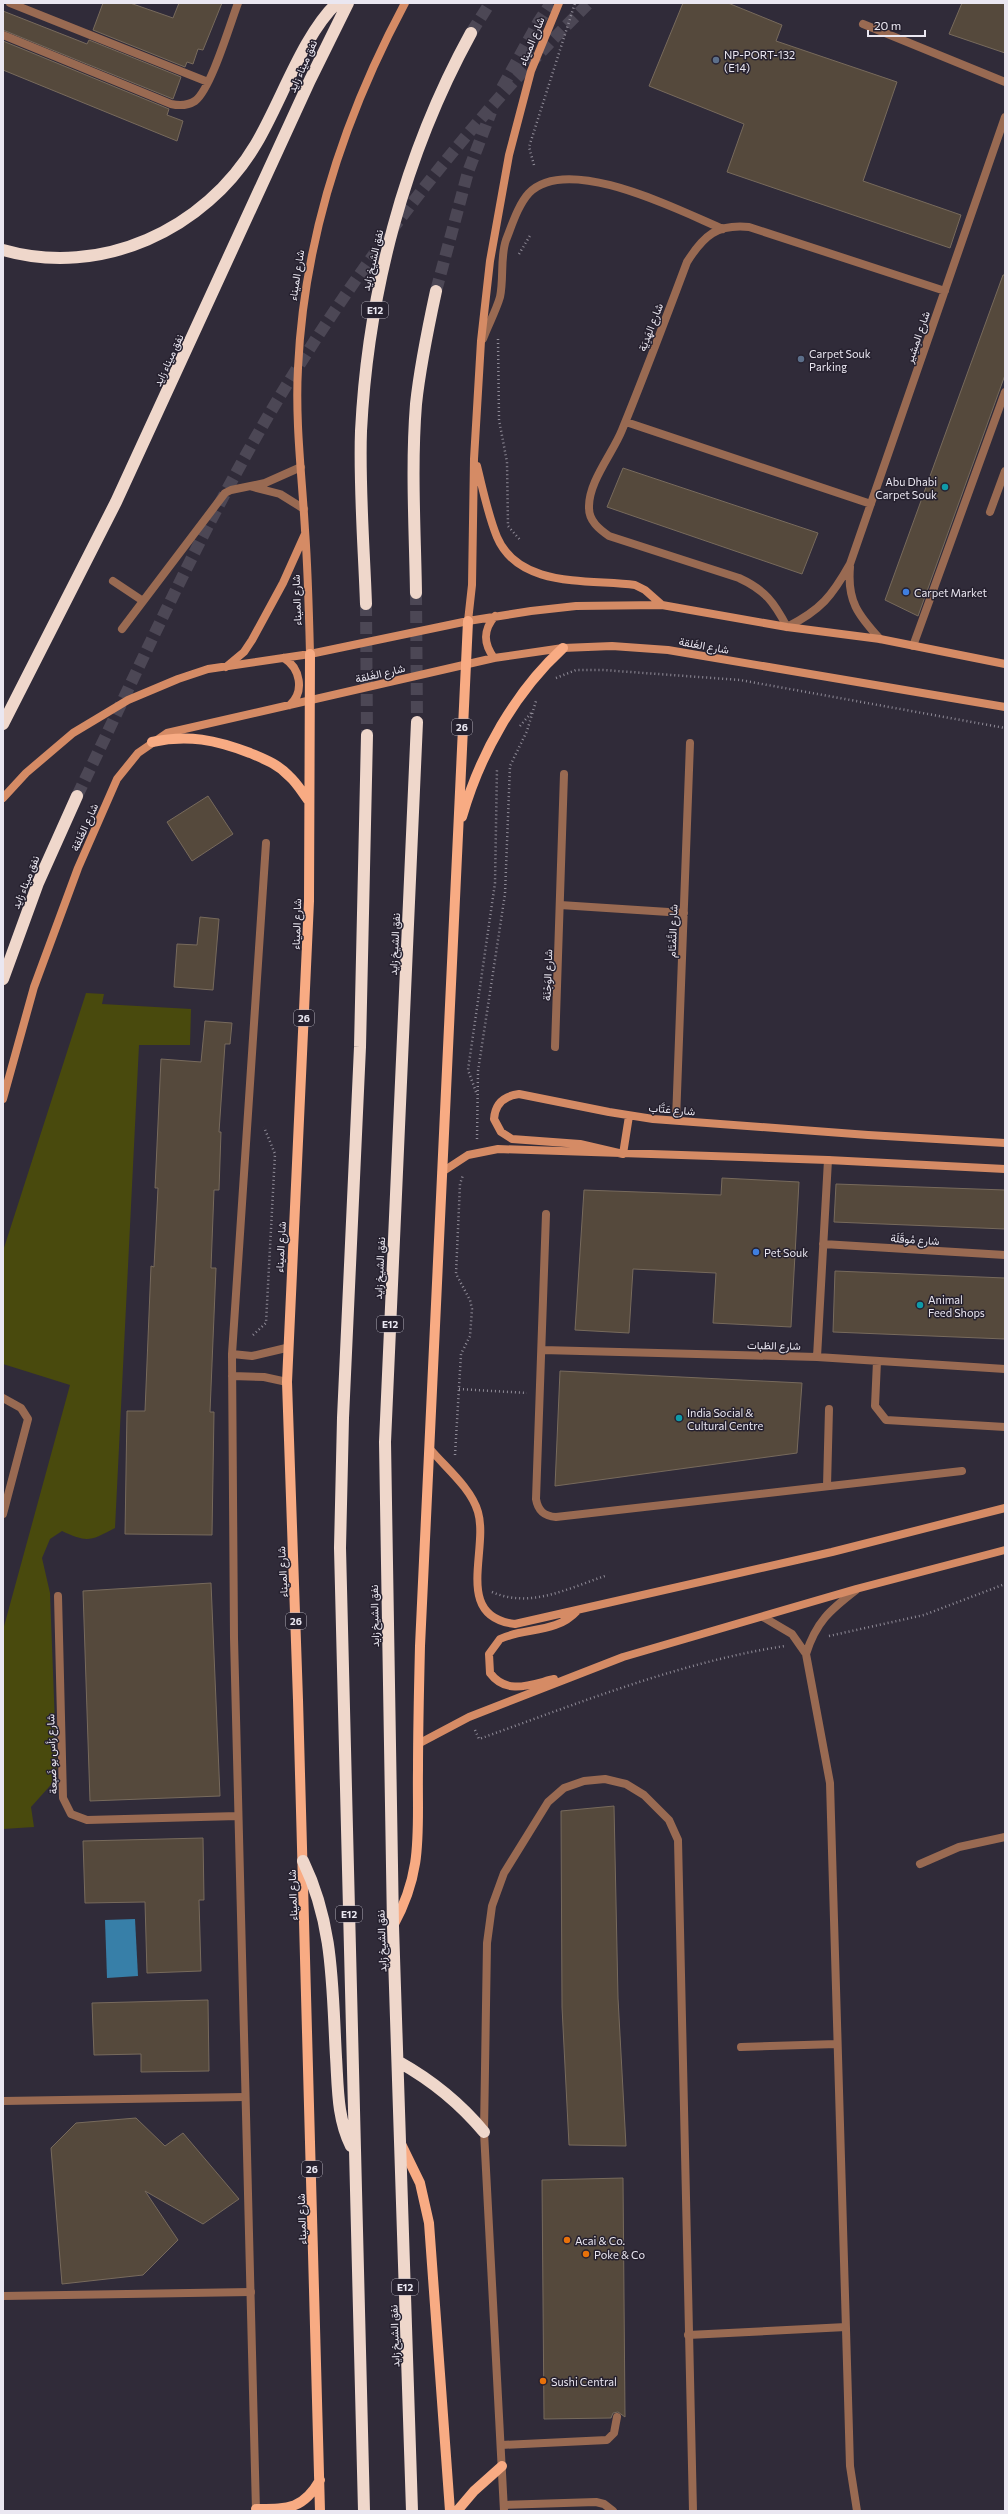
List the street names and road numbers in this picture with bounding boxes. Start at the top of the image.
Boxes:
street label: شارع الميناء [515,14,549,68]
street label: نفق ميناء زايد [285,38,320,95]
street label: نفق الشيخ زايد [359,228,387,292]
street label: شارع الميناء [286,248,308,302]
street label: شارع الهَدِيَة [635,301,667,354]
road number: E12 [362,302,388,318]
street label: شارع المِشِير [902,309,934,366]
street label: نفق ميناء زايد [150,332,187,389]
street label: شارع الميناء [289,574,305,626]
street label: شارع الغَلقة [677,634,731,658]
street label: شارع الغَلقة [354,661,407,687]
road number: 26 [452,719,472,735]
street label: شارع الغَلقة [68,801,102,854]
street label: نفق ميناء زايد [8,854,42,911]
street label: شارع الميناء [289,898,305,950]
street label: شارع التَّمْتَام [665,904,681,958]
street label: نفق الشيخ زايد [386,912,404,976]
street label: شارع الوَجْنَة [540,949,556,1001]
road number: 26 [294,1010,314,1026]
street label: شارع عَتَّاب [648,1100,696,1120]
street label: شارع الميناء [272,1221,290,1273]
street label: شارع مُوقَلَة [890,1231,940,1249]
street label: نفق الشيخ زايد [371,1236,389,1300]
road number: E12 [377,1316,403,1332]
street label: شارع الظبات [747,1338,801,1354]
street label: شارع الميناء [274,1546,292,1598]
street label: نفق الشيخ زايد [367,1585,383,1647]
road number: 26 [286,1613,306,1629]
street label: شارع رَأس بو ضَبعة [43,1713,61,1794]
street label: شارع الميناء [285,1869,301,1921]
road number: E12 [336,1906,362,1922]
street label: نفق الشيخ زايد [373,1910,391,1972]
road number: 26 [302,2161,322,2177]
street label: شارع الميناء [294,2193,310,2245]
road number: E12 [392,2279,418,2295]
street label: نفق الشيخ زايد [386,2305,404,2367]

